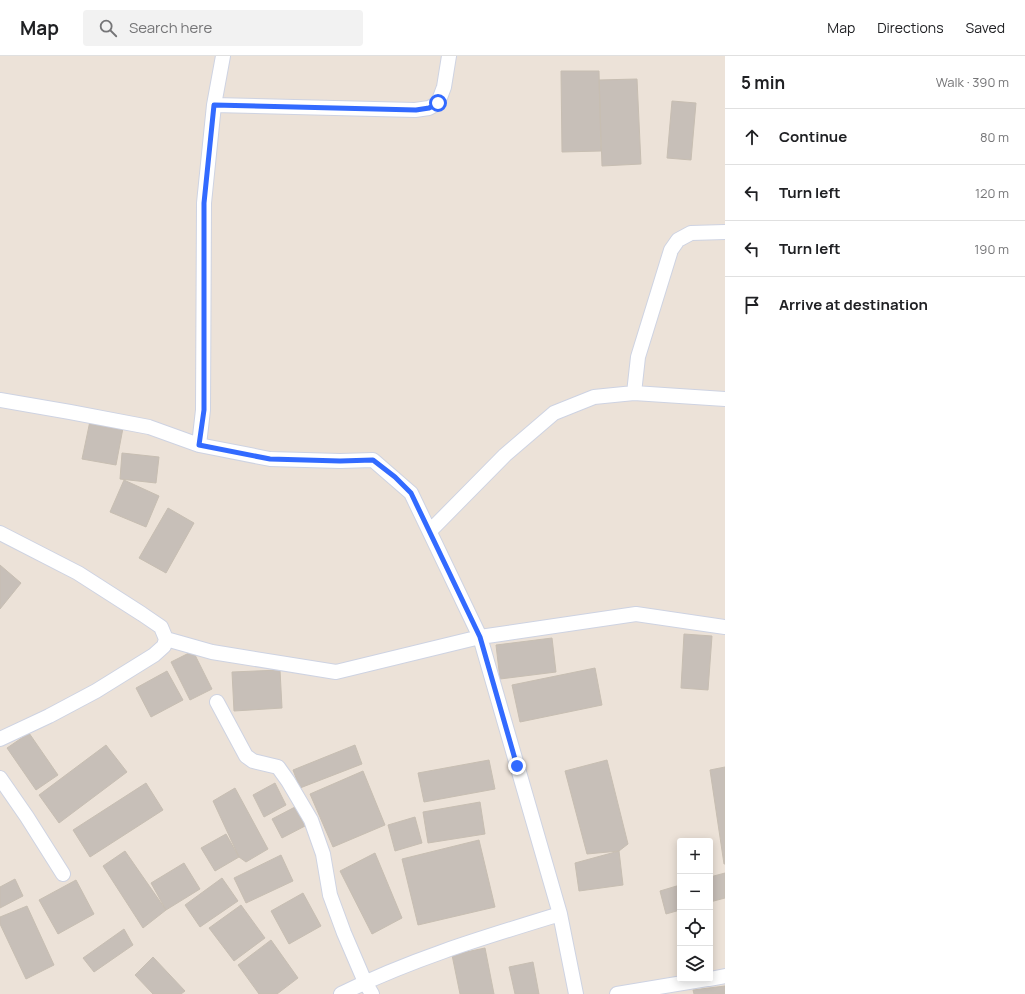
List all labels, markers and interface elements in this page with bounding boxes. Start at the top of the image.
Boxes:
search box [83,10,363,46]
text: Map [20,15,59,41]
icon: search [97,17,119,39]
text: Search here [129,17,212,38]
text: Map [827,18,855,37]
text: Directions [877,18,944,37]
text: Saved [966,18,1005,37]
text: 5 min [741,71,785,94]
text: Walk · 390 m [936,73,1009,91]
route start [429,94,447,112]
icon: ahead [741,126,763,148]
text: Continue [779,126,847,147]
text: 80 m [980,128,1009,146]
icon: left [741,182,763,204]
text: Turn left [779,182,841,203]
text: 120 m [975,184,1009,202]
icon: left [741,238,763,260]
text: Turn left [779,238,841,259]
text: 190 m [974,240,1009,258]
icon: arrive [741,294,763,316]
text: Arrive at destination [779,294,928,315]
route end [508,757,526,775]
map controls [677,838,713,982]
button: + [677,838,713,874]
button: − [677,874,713,910]
button: locate [677,910,713,946]
button: layers [677,946,713,982]

